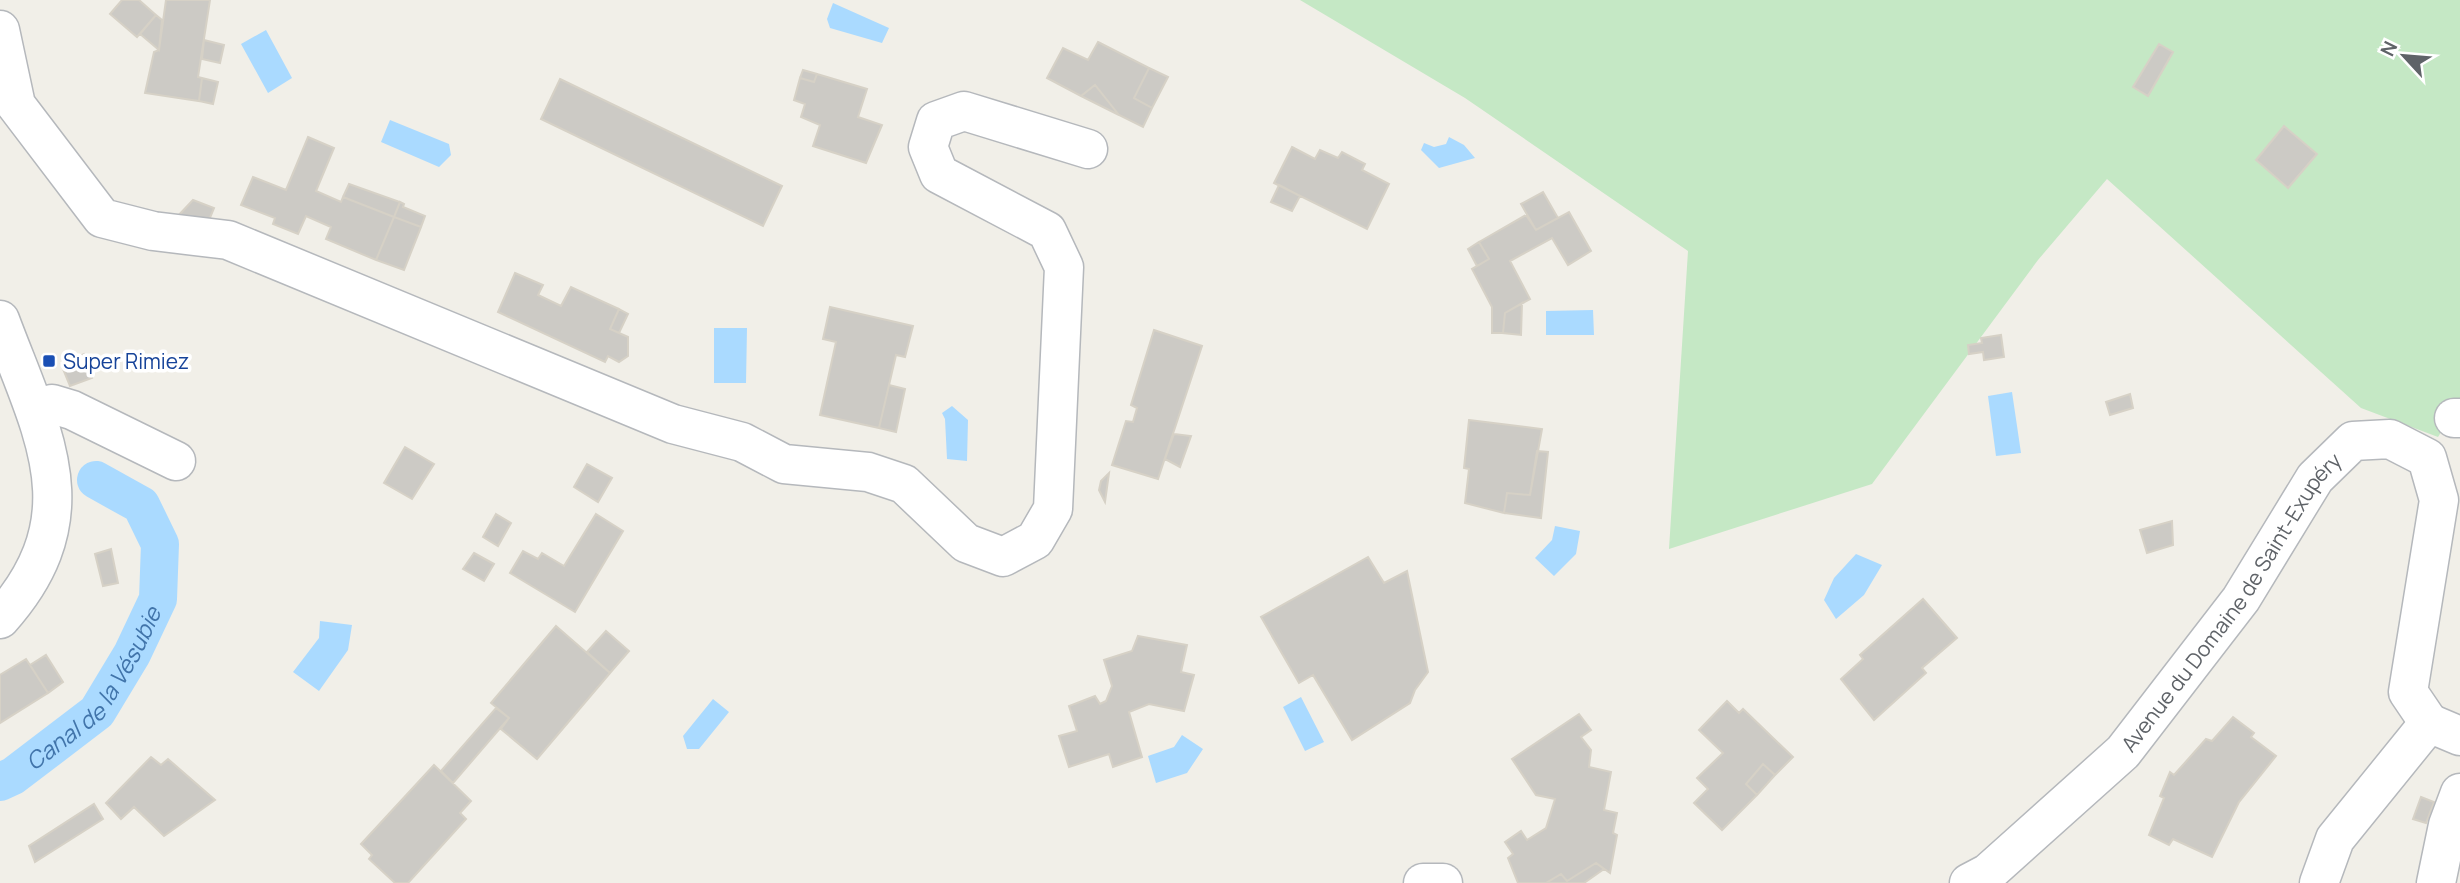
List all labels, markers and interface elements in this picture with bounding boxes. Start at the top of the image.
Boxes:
north arrow [2369,21,2439,91]
text: N [2374,37,2403,60]
place label: Super Rimiez [63,347,189,375]
marker: Super Rimiez [41,353,57,369]
street label: Avenue du Domaine de Saint-Exupéry [2114,446,2347,757]
water label: Canal de la Vésubie [19,600,169,777]

